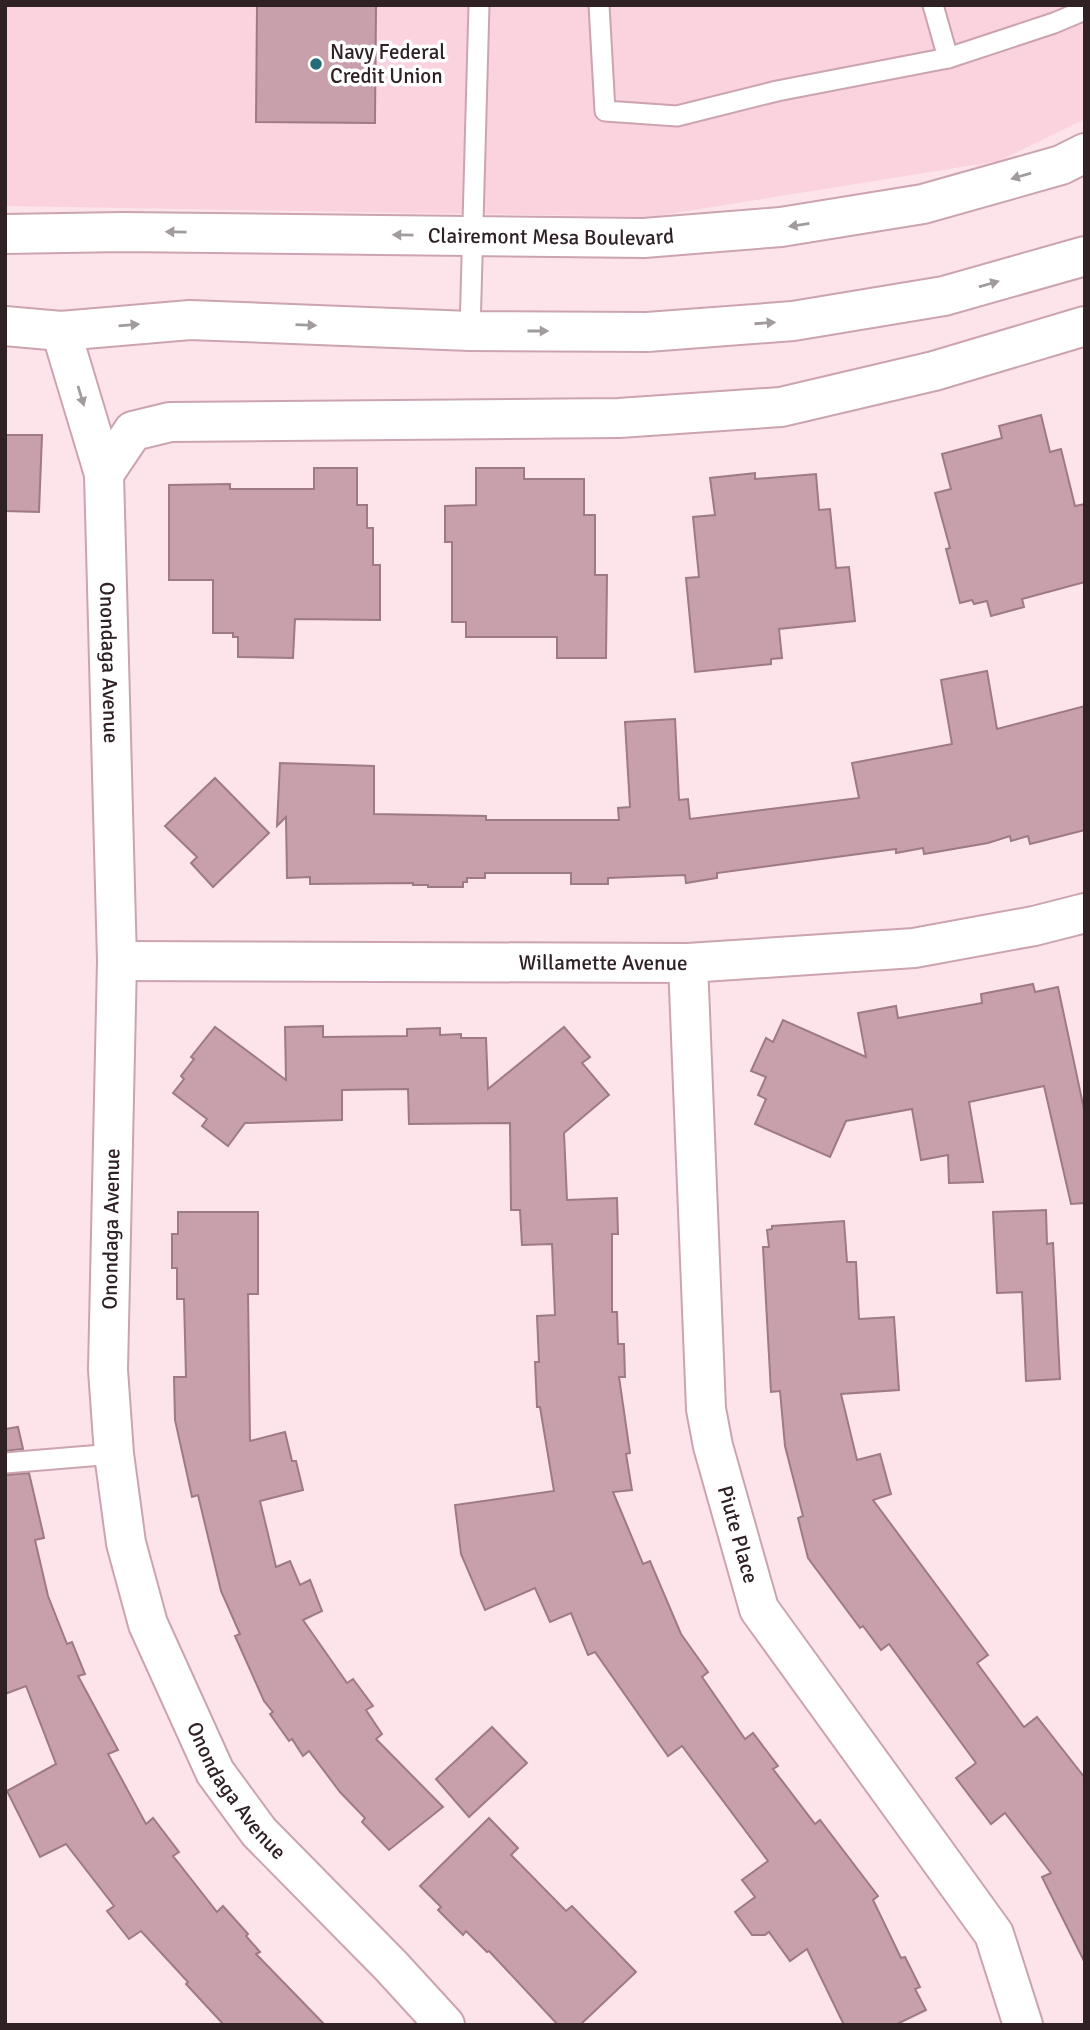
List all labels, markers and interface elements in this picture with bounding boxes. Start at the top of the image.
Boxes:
place label: Navy Federal Credit Union [330,39,445,89]
marker: Navy Federal Credit Union [308,56,324,72]
one-way arrow [1010,172,1031,182]
one-way arrow [788,220,810,231]
street label: Clairemont Mesa Boulevard [428,223,675,251]
one-way arrow [164,226,186,238]
one-way arrow [392,229,414,241]
one-way arrow [978,278,999,288]
one-way arrow [754,317,776,328]
one-way arrow [119,319,141,330]
one-way arrow [295,319,317,330]
one-way arrow [527,325,549,337]
one-way arrow [76,386,86,407]
street label: Onondaga Avenue [94,582,124,744]
street label: Willamette Avenue [518,949,688,976]
street label: Onondaga Avenue [97,1148,125,1310]
street label: Piute Place [712,1483,764,1586]
street label: Onondaga Avenue [181,1718,292,1865]

